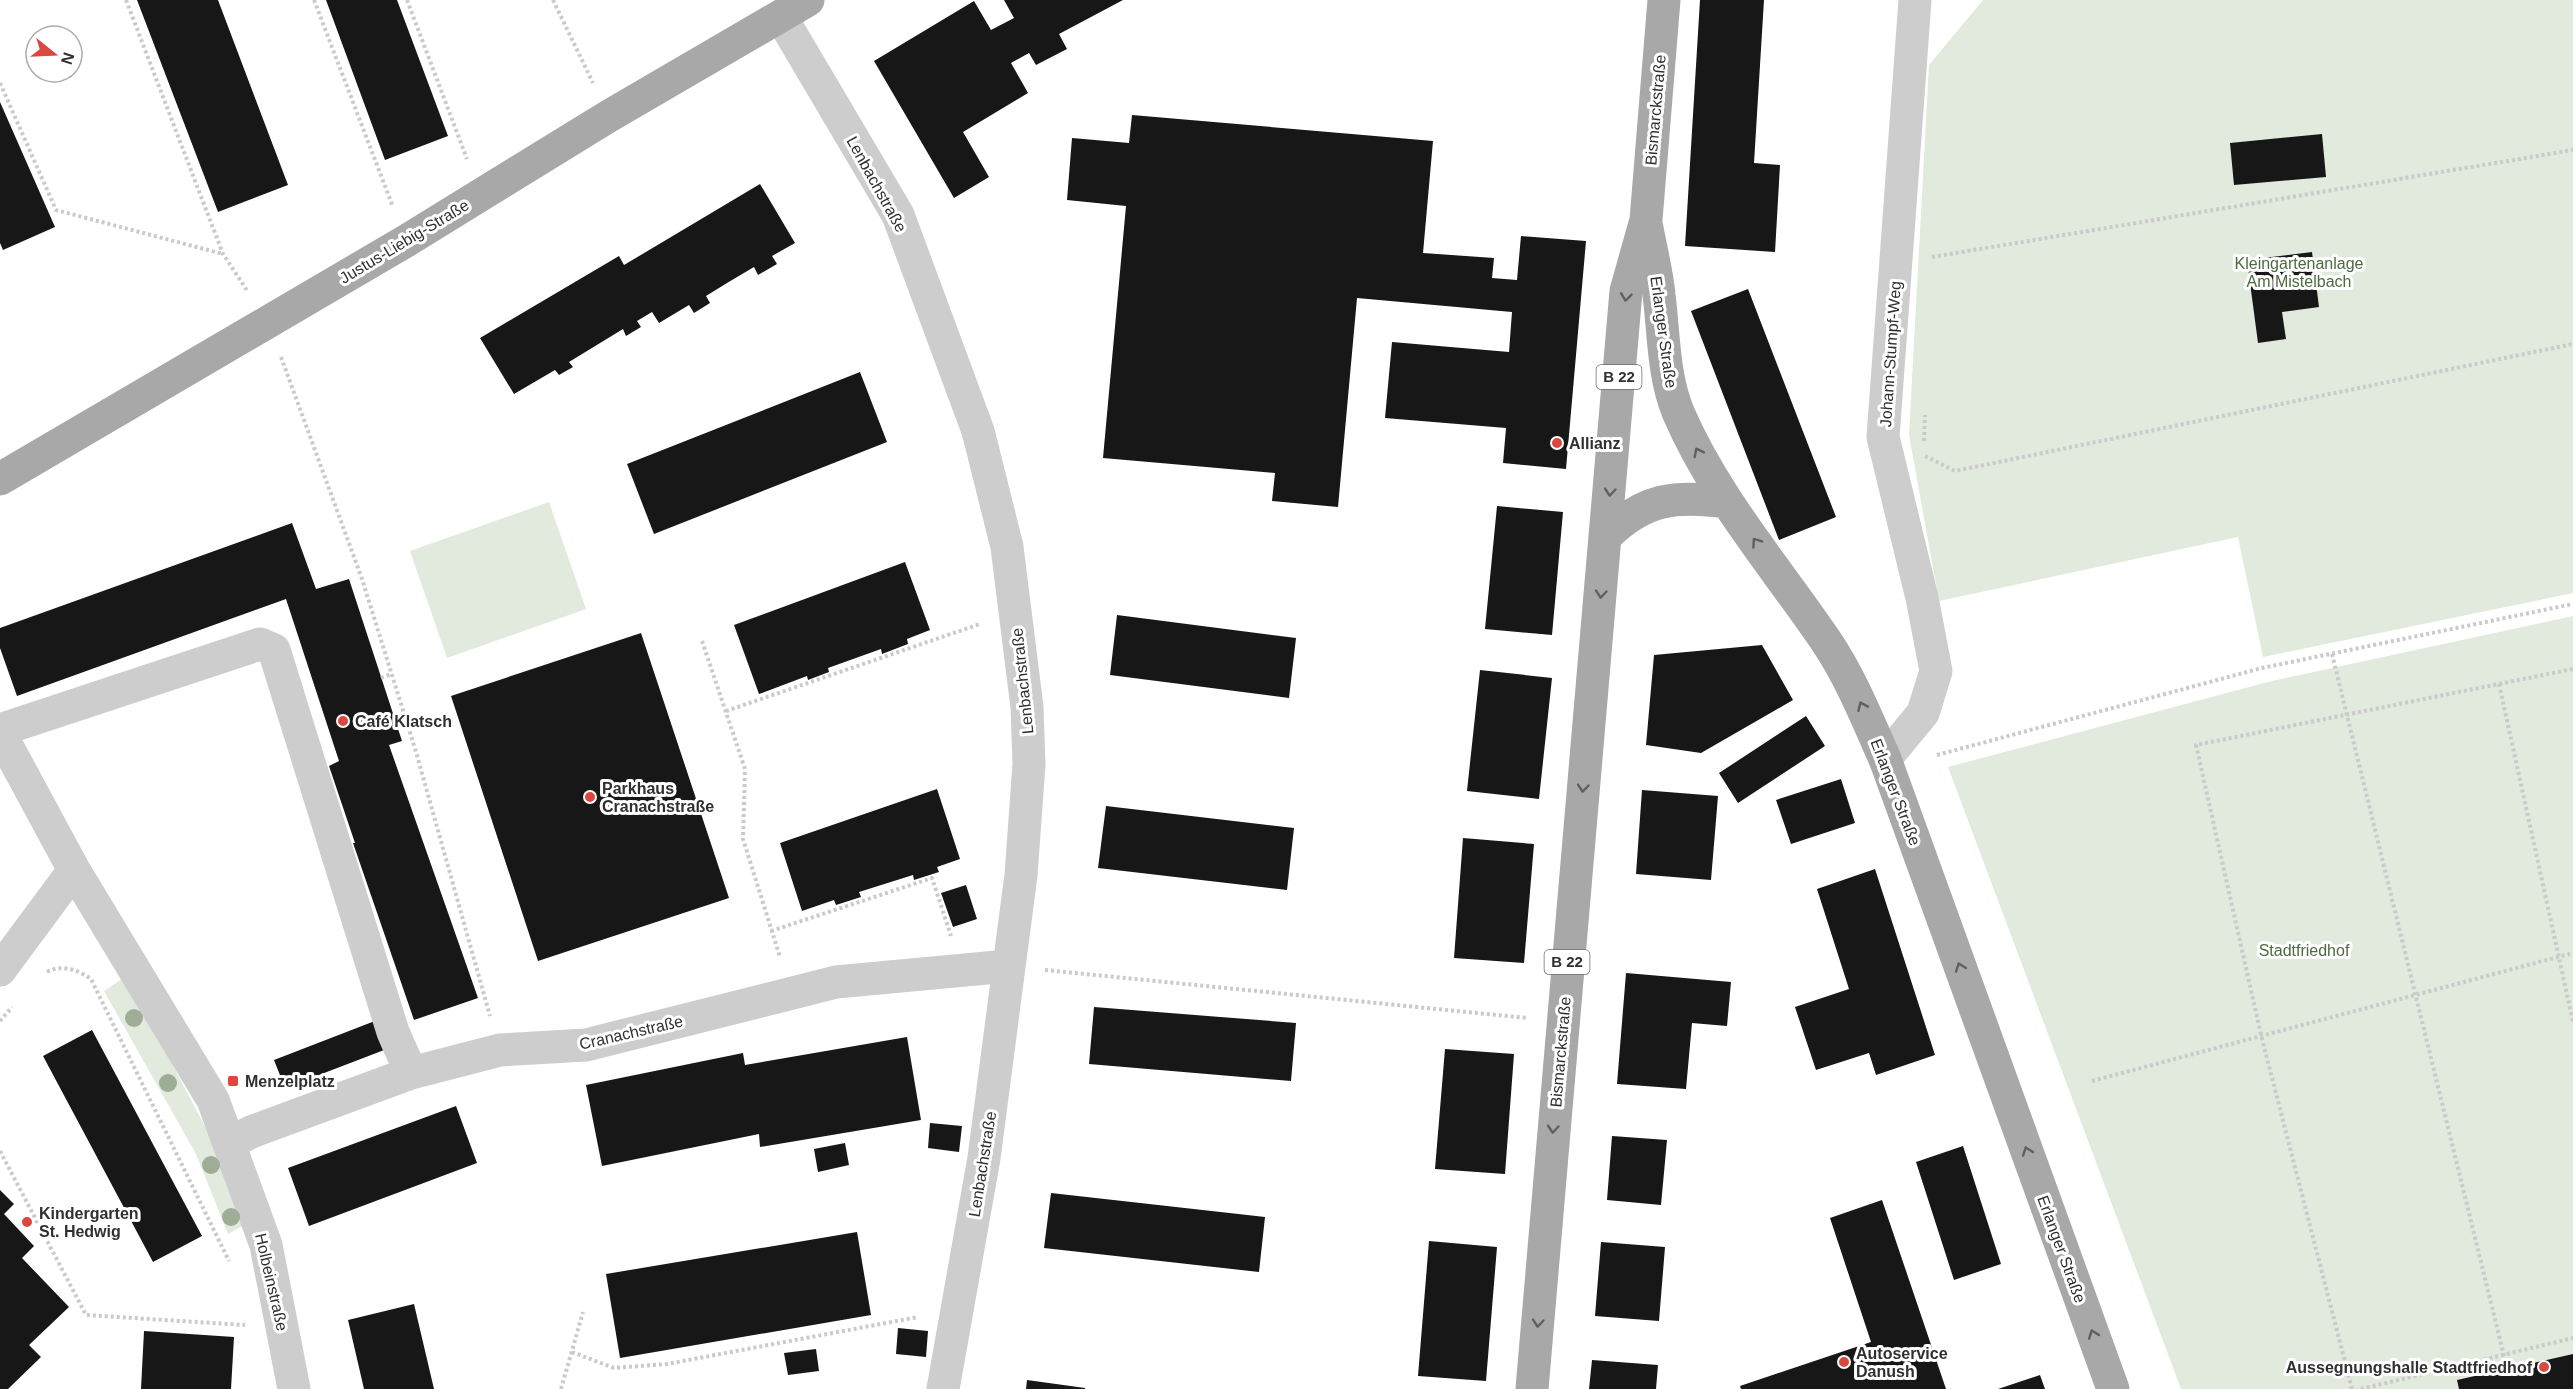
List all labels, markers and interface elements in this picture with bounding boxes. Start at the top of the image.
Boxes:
north arrow [24,24,84,84]
text: N [58,50,78,67]
street label: Bismarckstraße [1642,54,1669,166]
street label: Lenbachstraße [843,133,910,235]
street label: Justus-Liebig-Straße [337,196,472,287]
park label: Kleingartenanlage Am Mistelbach [2235,255,2364,290]
street label: Erlanger Straße [1647,275,1680,389]
street label: Johann-Stumpf-Weg [1877,280,1904,428]
one-way arrow [1620,293,1633,302]
road number: B 22 [1596,365,1642,389]
place label: Allianz [1569,435,1621,452]
marker: Allianz [1550,436,1564,450]
one-way arrow [1693,447,1705,458]
one-way arrow [1604,487,1617,496]
one-way arrow [1752,538,1763,549]
one-way arrow [1595,590,1608,599]
street label: Lenbachstraße [1008,627,1037,735]
one-way arrow [1857,701,1869,712]
place label: Café Klatsch [355,713,452,730]
marker: Café Klatsch [336,714,350,728]
street label: Erlanger Straße [1867,736,1924,848]
place label: Parkhaus Cranachstraße [602,780,714,815]
one-way arrow [1577,784,1590,793]
marker: Parkhaus Cranachstraße [583,790,597,804]
park label: Stadtfriedhof [2259,942,2350,959]
road number: B 22 [1544,950,1590,974]
one-way arrow [1955,962,1968,973]
street label: Bismarckstraße [1547,996,1574,1108]
street label: Cranachstraße [578,1012,685,1053]
place label: Menzelplatz [245,1073,335,1090]
marker: Menzelplatz [226,1074,240,1088]
street label: Lenbachstraße [966,1110,999,1218]
one-way arrow [1547,1124,1560,1134]
one-way arrow [2021,1146,2034,1156]
street label: Erlanger Straße [2034,1193,2089,1305]
place label: Kindergarten St. Hedwig [39,1205,139,1240]
marker: Kindergarten St. Hedwig [20,1215,34,1229]
street label: Holbeinstraße [252,1232,291,1333]
one-way arrow [1531,1319,1544,1328]
one-way arrow [2087,1329,2100,1340]
place label: Autoservice Danush [1856,1345,1948,1380]
marker: Autoservice Danush [1837,1355,1851,1369]
place label: Aussegnungshalle Stadtfriedhof [2286,1359,2533,1376]
marker: Aussegnungshalle Stadtfriedhof [2537,1360,2551,1374]

